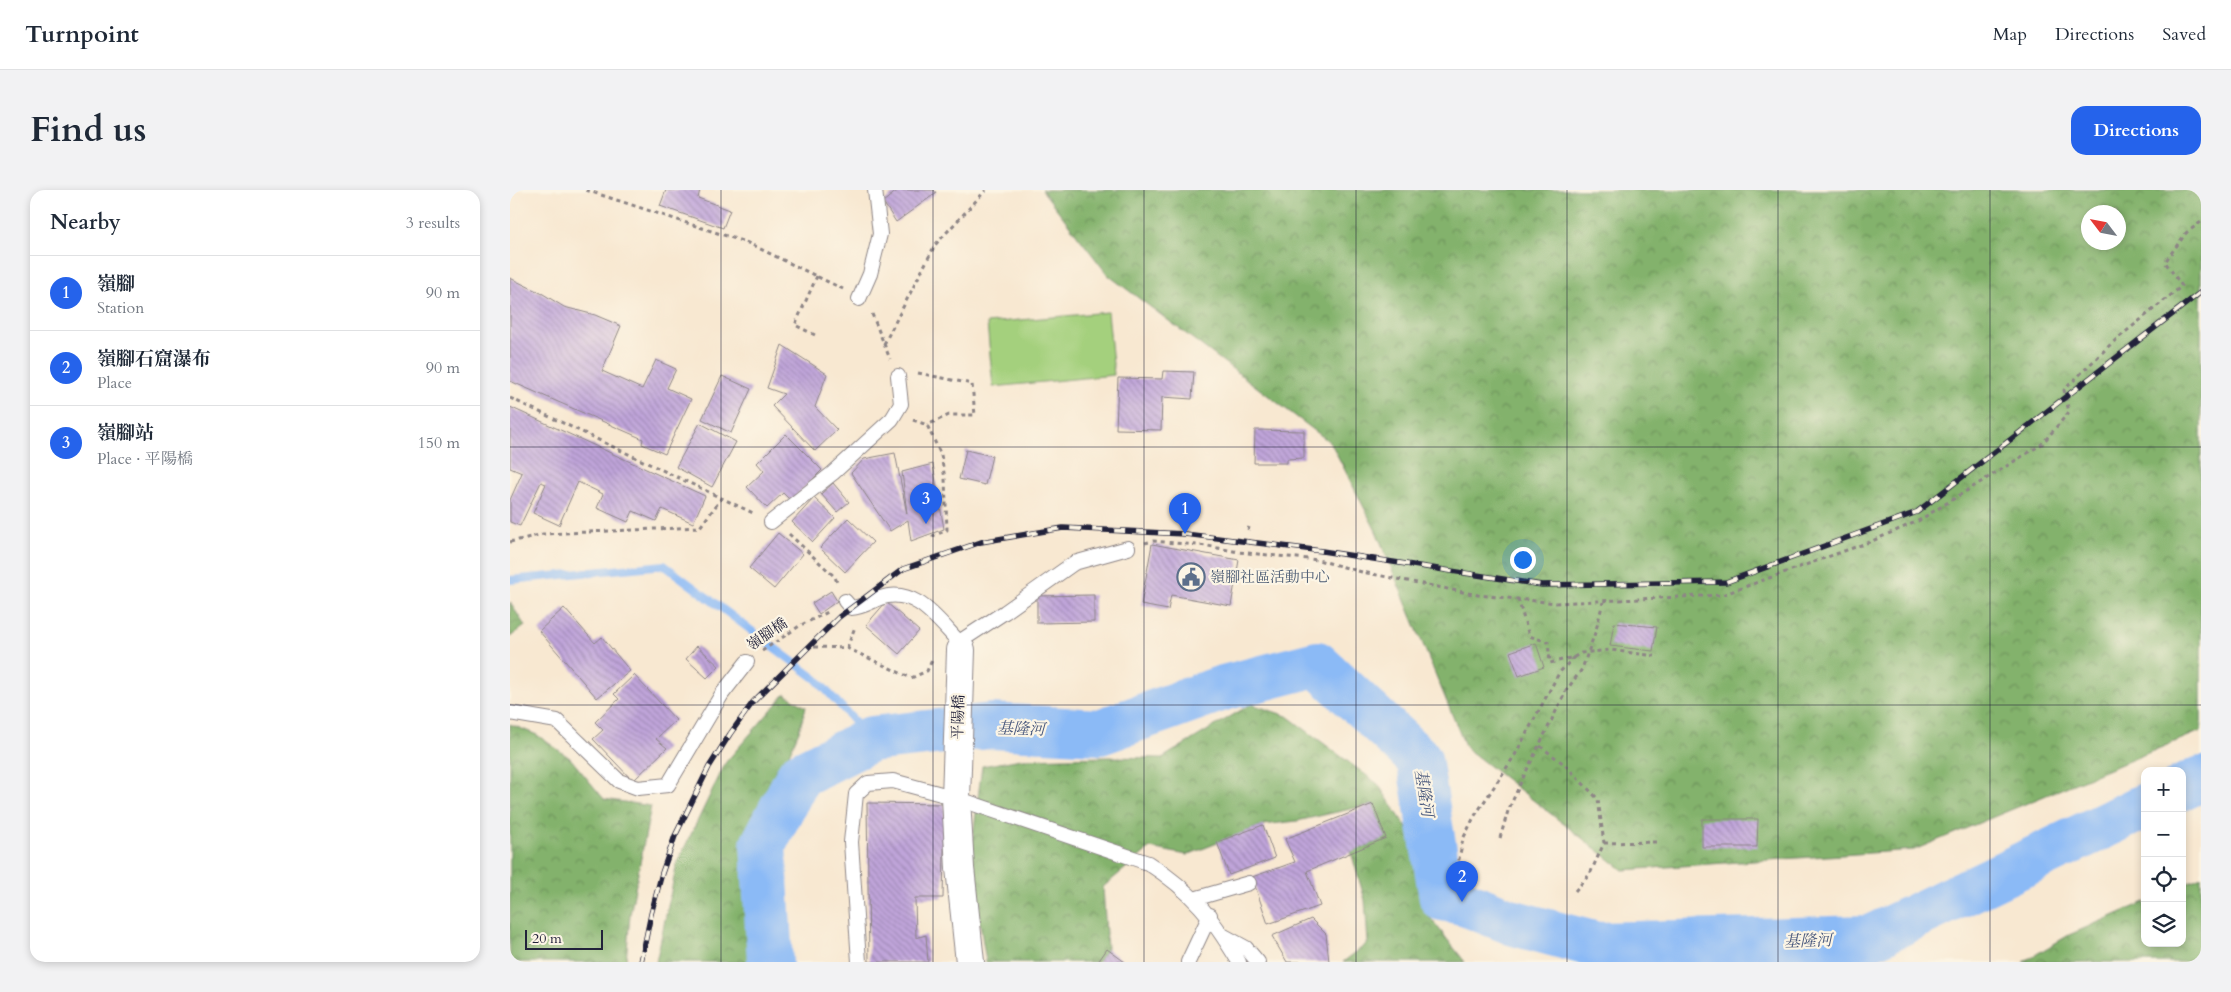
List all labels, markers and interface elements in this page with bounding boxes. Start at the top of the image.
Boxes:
text: Turnpoint [25,18,139,51]
text: Map [1993,22,2027,47]
text: Directions [2055,22,2134,47]
text: Saved [2162,22,2206,47]
text: Find us [30,106,146,154]
button: Directions [2071,106,2201,155]
north arrow [2081,205,2126,250]
text: Nearby [50,208,121,237]
text: 3 results [406,212,460,234]
text: 嶺腳 [97,271,135,297]
text: 1 [62,282,70,304]
text: 90 m [426,282,460,304]
text: Station [97,297,144,319]
text: 嶺腳石窟瀑布 [97,346,211,372]
text: 2 [62,357,70,379]
text: 90 m [426,357,460,379]
text: Place [97,372,132,394]
text: 嶺腳站 [97,420,154,446]
text: 3 [62,432,70,454]
text: 150 m [418,432,460,454]
text: Place · 平陽橋 [97,448,193,470]
pin: 3 [910,483,942,524]
pin: 1 [1169,493,1201,534]
your location [1510,547,1536,573]
public building icon: 嶺腳社區活動中心 [1176,562,1206,592]
place label: 嶺腳社區活動中心 [1210,567,1330,587]
street label: 嶺腳橋 [743,613,791,655]
street label: 平陽橋 [947,694,969,740]
water label: 基隆河 [997,717,1048,741]
map controls [2141,767,2186,947]
button: + [2141,767,2186,812]
water label: 基隆河 [1409,768,1439,822]
button: − [2141,812,2186,857]
button: locate [2141,857,2186,902]
pin: 2 [1446,861,1478,902]
button: layers [2141,902,2186,947]
scale bar [525,927,602,950]
text: 20 m [532,929,562,948]
water label: 基隆河 [1784,929,1835,953]

